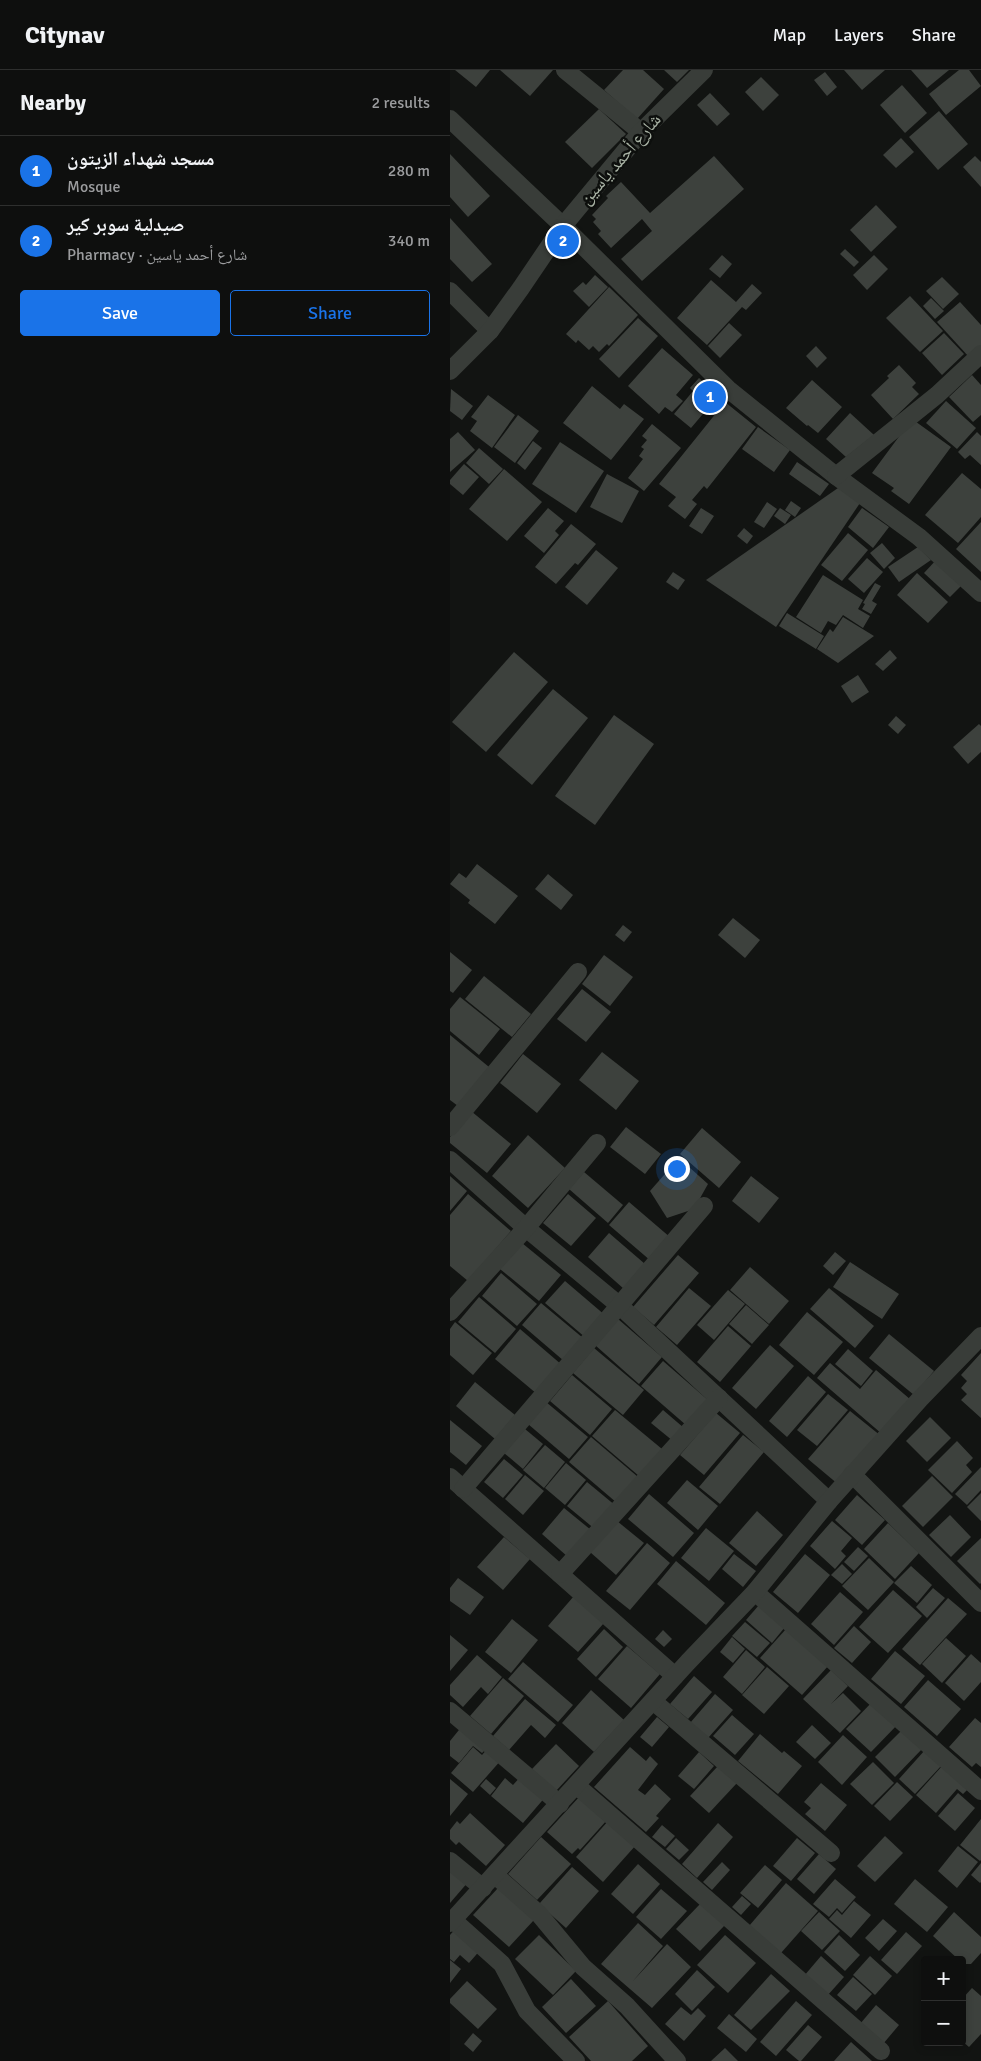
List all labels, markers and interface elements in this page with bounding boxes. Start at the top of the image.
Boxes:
text: Citynav [25,20,104,50]
text: Map [773,24,806,46]
text: Layers [834,24,884,46]
text: Share [912,24,956,46]
text: Nearby [20,90,86,116]
text: 2 results [371,93,430,113]
street label: شارع أحمد ياسين [574,109,666,209]
text: مسجد شهداء الزيتون [67,147,214,171]
text: 1 [32,161,40,181]
text: 280 m [388,161,430,181]
text: Mosque [67,177,120,197]
text: صيدلية سوبر كير [67,213,184,237]
pin: 2 [547,222,579,260]
text: 2 [32,231,40,251]
text: 340 m [388,231,430,251]
text: Pharmacy · شارع أحمد ياسين [67,245,247,265]
button: Save [20,290,220,336]
button: Share [230,290,430,336]
pin: 1 [694,378,726,416]
your location [664,1156,690,1182]
map controls [921,1956,966,2046]
button: + [921,1956,966,2001]
button: − [921,2001,966,2046]

